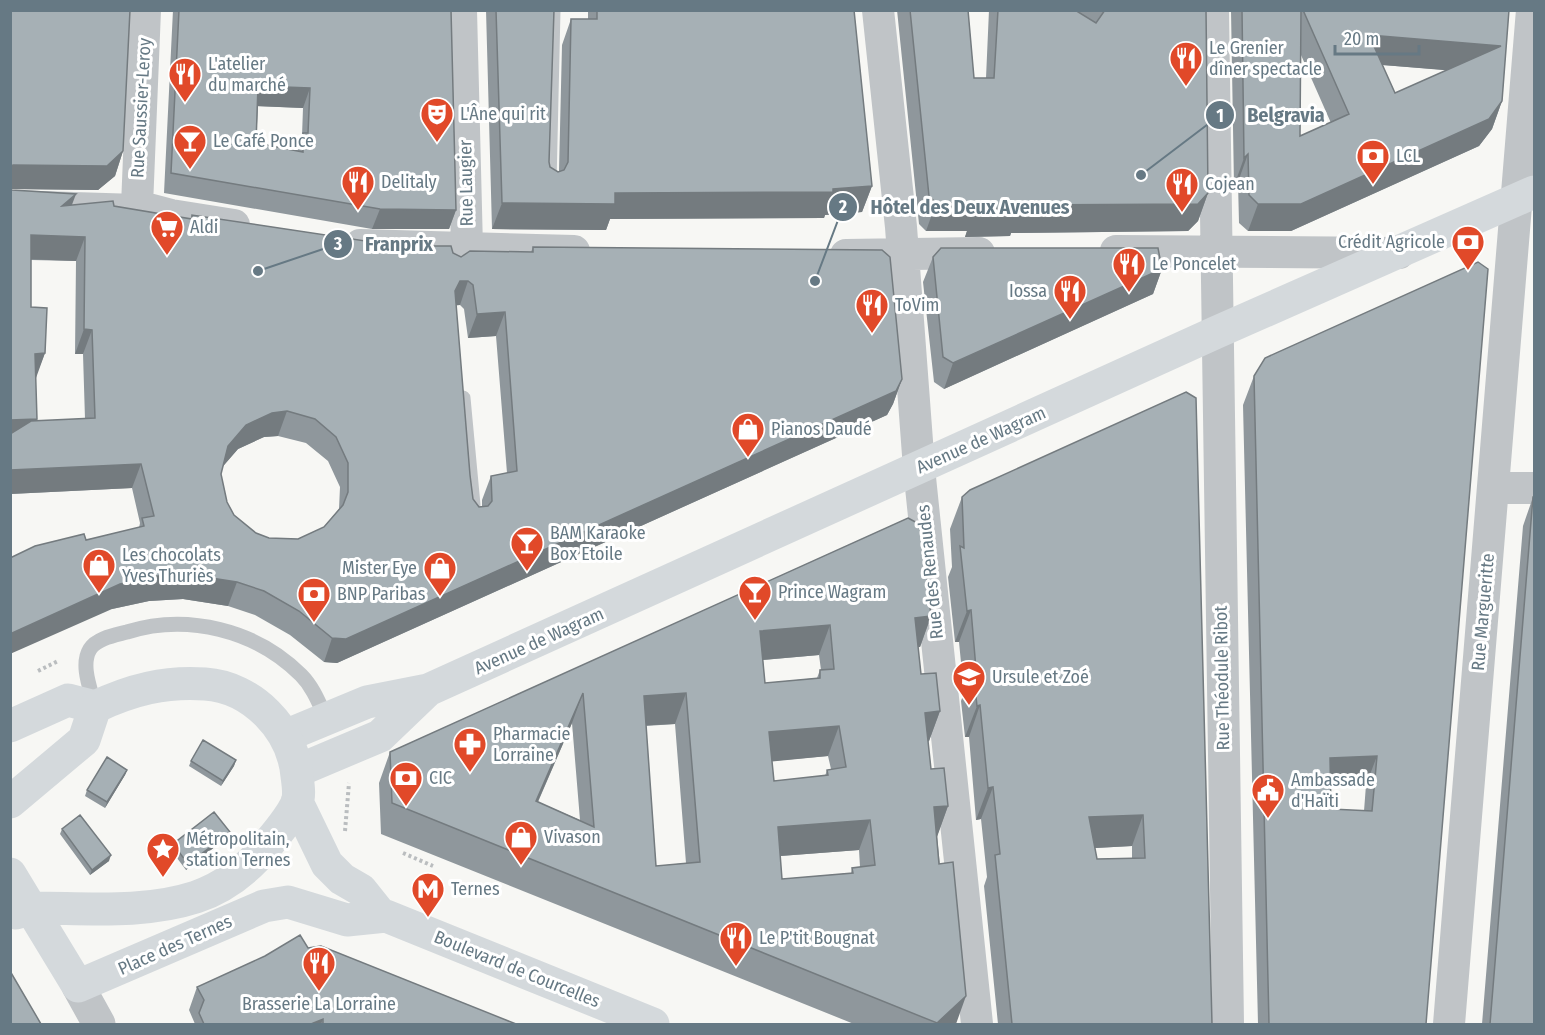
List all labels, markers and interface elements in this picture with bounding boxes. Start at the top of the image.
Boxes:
scale bar [1335,18,1419,56]
text: 20 m [1344,28,1379,50]
street label: Rue Saussier-Leroy [126,37,156,179]
place label: Le Grenier dîner spectacle [1209,37,1322,80]
restaurant icon: Le Grenier dîner spectacle [1168,40,1204,87]
place label: L'atelier du marché [208,53,286,96]
restaurant icon: L'atelier du marché [167,56,203,103]
theatre icon: L'Âne qui rit [419,96,455,143]
callout: Belgravia [1205,96,1337,134]
place label: L'Âne qui rit [460,103,546,125]
text: Belgravia [1247,103,1325,127]
text: 1 [1216,105,1224,127]
bar icon: Le Café Ponce [172,123,208,170]
place label: Le Café Ponce [213,130,314,152]
bank icon: LCL [1355,138,1391,185]
street label: Rue Laugier [454,139,478,226]
place label: LCL [1396,145,1420,167]
restaurant icon: Delitaly [340,164,376,211]
restaurant icon: Cojean [1164,166,1200,213]
place label: Delitaly [381,171,437,193]
place label: Cojean [1205,173,1255,195]
callout: Hôtel des Deux Avenues [828,188,1081,226]
text: Hôtel des Deux Avenues [870,195,1070,219]
text: 2 [838,196,847,218]
supermarket icon: Aldi [149,209,185,256]
place label: Aldi [190,216,218,238]
bank icon: Crédit Agricole [1450,224,1486,271]
callout: Franprix [323,225,445,263]
place label: Crédit Agricole [1338,231,1445,253]
text: Franprix [365,232,434,256]
text: 3 [333,233,343,255]
restaurant icon: Le Poncelet [1111,246,1147,293]
place label: Le Poncelet [1152,253,1236,275]
restaurant icon: Iossa [1052,273,1088,320]
place label: Iossa [1009,280,1047,302]
restaurant icon: ToVim [854,287,890,334]
place label: ToVim [895,294,939,316]
street label: Avenue de Wagram [913,402,1049,478]
shop icon: Pianos Daudé [730,411,766,458]
place label: Pianos Daudé [771,418,872,440]
street label: Rue des Renaudes [912,503,948,640]
place label: BAM Karaoke Box Etoile [550,522,646,565]
bar icon: BAM Karaoke Box Etoile [509,525,545,572]
place label: Les chocolats Yves Thuriès [122,544,221,587]
shop icon: Les chocolats Yves Thuriès [81,547,117,594]
shop icon: Mister Eye [422,550,458,597]
street label: Rue Margueritte [1467,552,1499,672]
place label: Mister Eye [342,557,417,579]
bar icon: Prince Wagram [737,574,773,621]
bank icon: BNP Paribas [296,576,332,623]
place label: Prince Wagram [778,581,886,603]
place label: BNP Paribas [337,583,426,605]
street label: Avenue de Wagram [471,603,607,679]
street label: Rue Théodule Ribot [1210,605,1234,751]
school or university icon: Ursule et Zoé [951,659,987,706]
place label: Ursule et Zoé [992,666,1089,688]
place label: Pharmacie Lorraine [493,723,571,766]
pharmacy icon: Pharmacie Lorraine [452,726,488,773]
bank icon: CIC [388,760,424,807]
place label: CIC [429,767,452,789]
place label: Ambassade d'Haïti [1291,769,1375,812]
public building icon: Ambassade d'Haïti [1250,772,1286,819]
shop icon: Vivason [503,819,539,866]
place label: Vivason [544,826,601,848]
place label: Métropolitain, station Ternes [186,828,291,871]
place icon: Métropolitain, station Ternes [145,831,181,878]
metro station icon: Ternes [410,871,446,918]
place label: Ternes [451,878,500,900]
street label: Place des Ternes [115,910,236,980]
restaurant icon: Le P'tit Bougnat [718,920,754,967]
street label: Boulevard de Courcelles [431,926,603,1012]
place label: Le P'tit Bougnat [759,927,875,949]
restaurant icon: Brasserie La Lorraine [301,945,337,992]
place label: Brasserie La Lorraine [242,993,396,1015]

